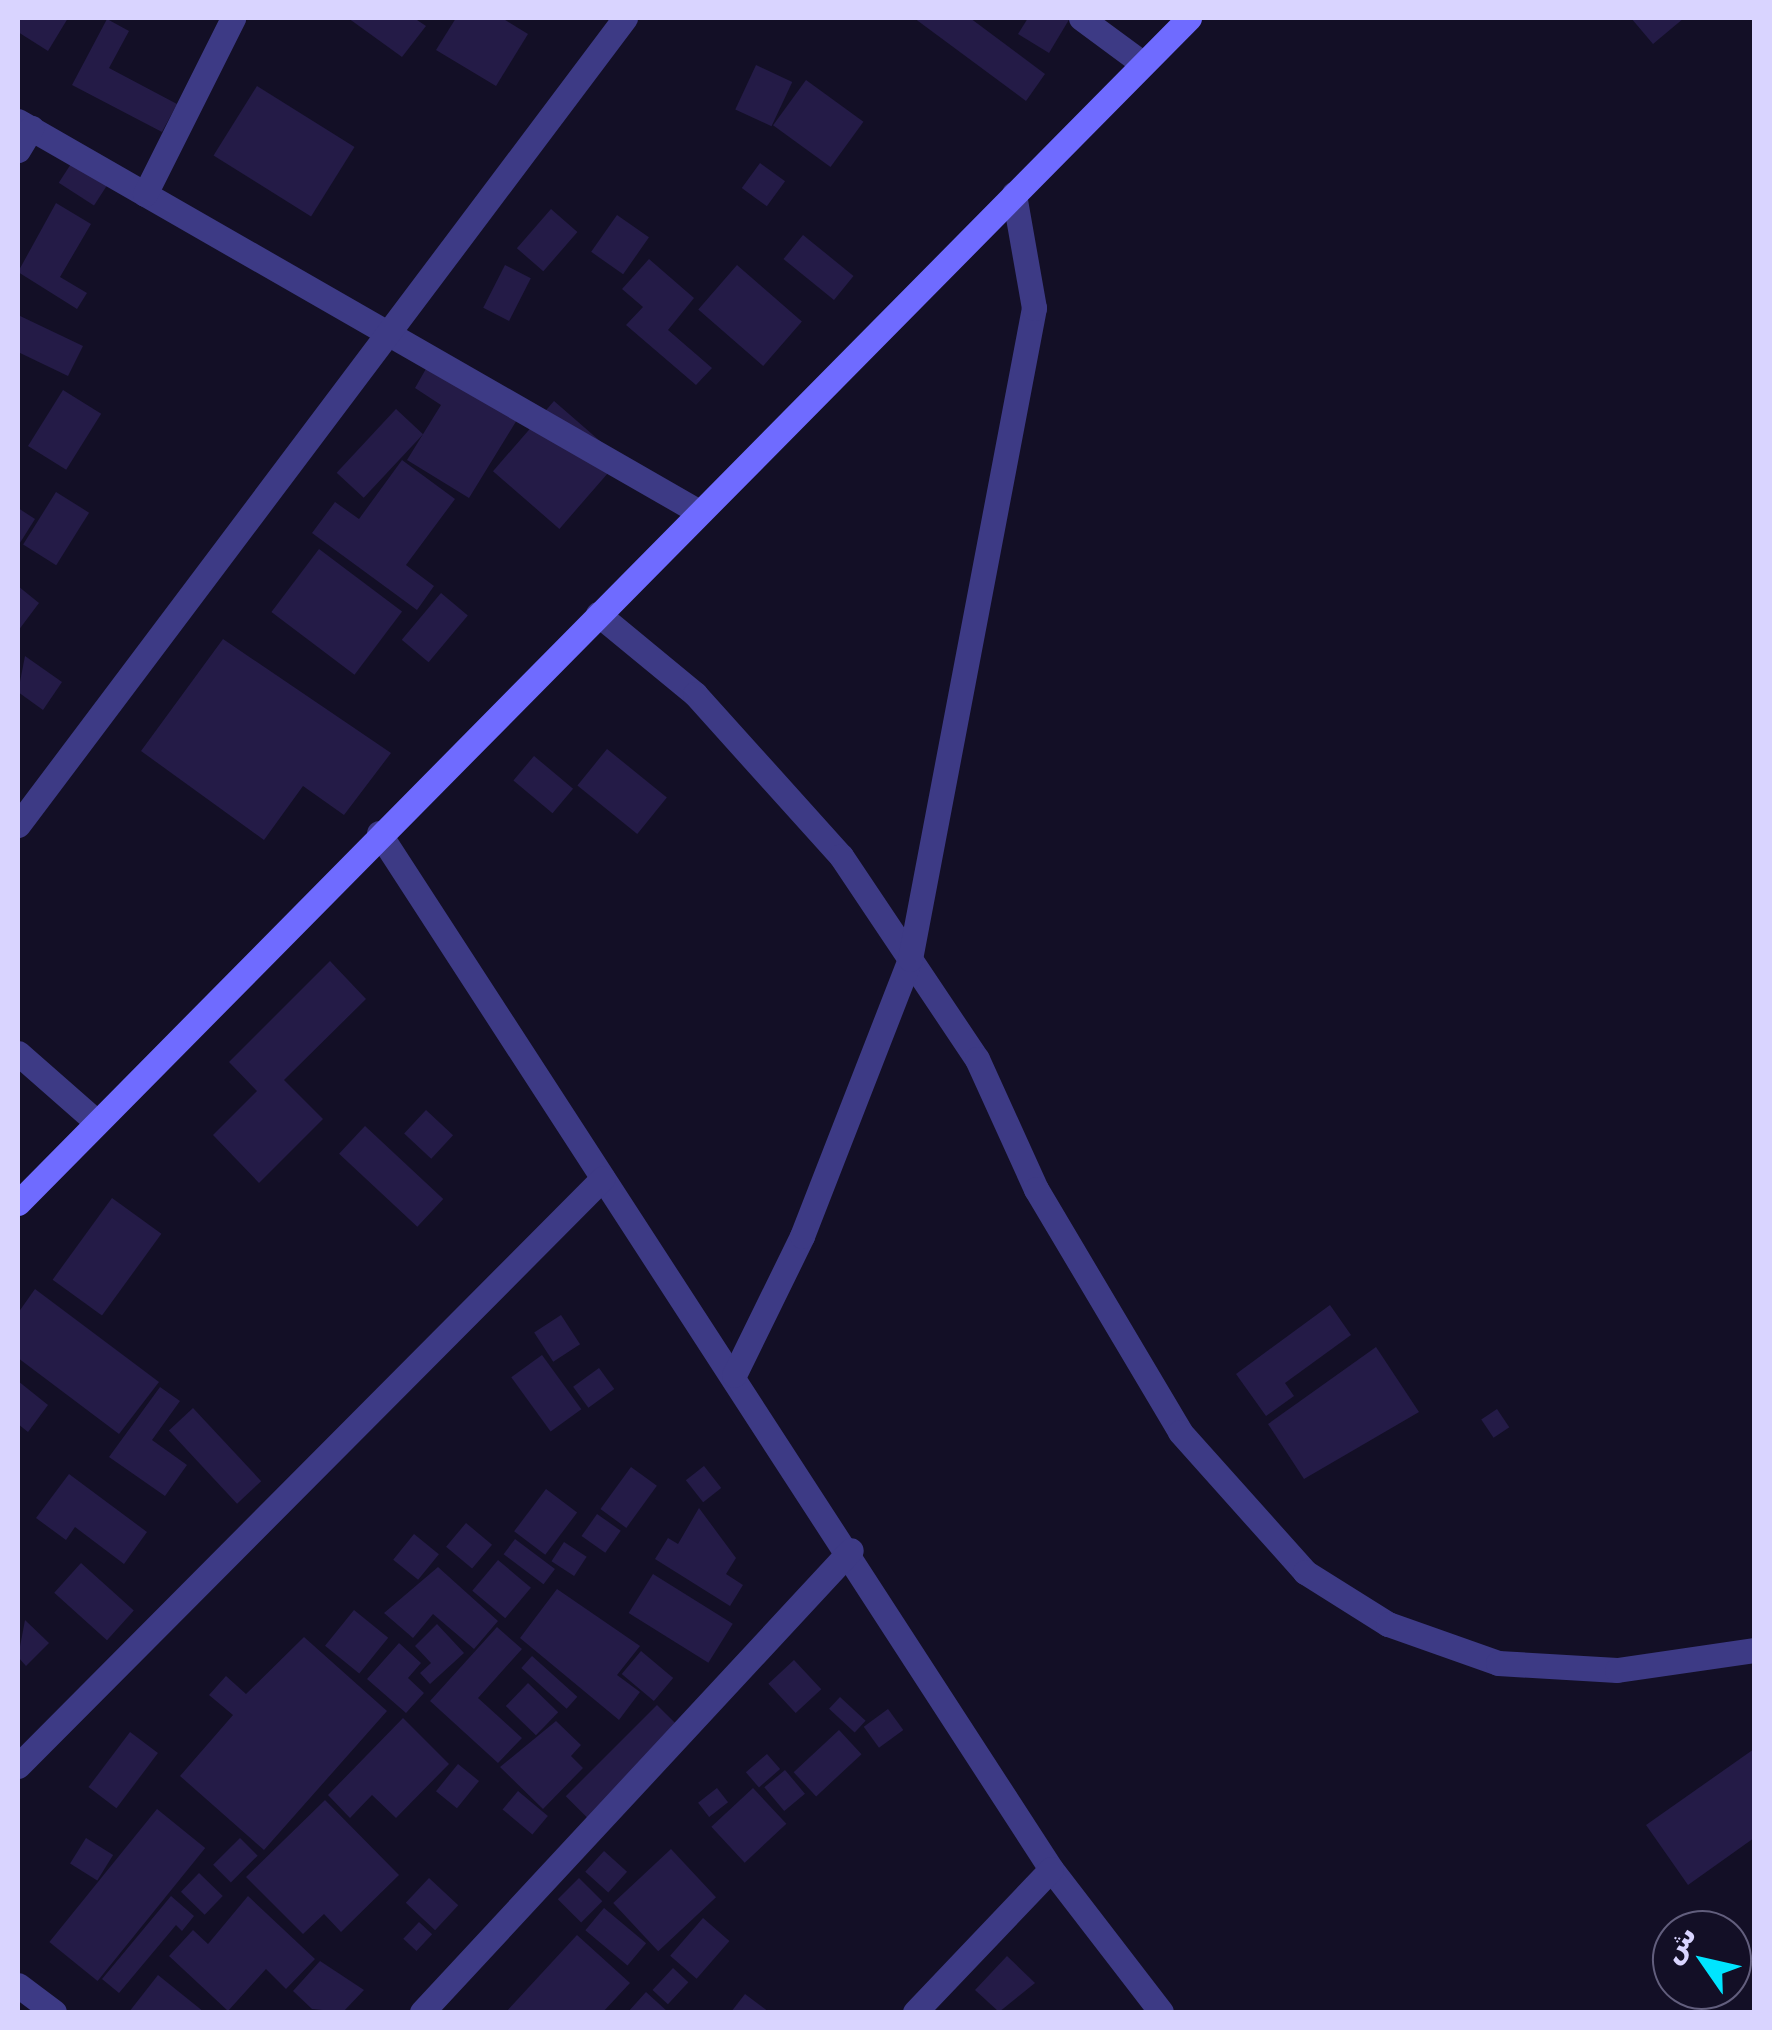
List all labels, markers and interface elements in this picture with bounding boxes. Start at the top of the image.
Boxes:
north arrow [1652,1910,1752,2010]
text: ش [1654,1919,1703,1969]

